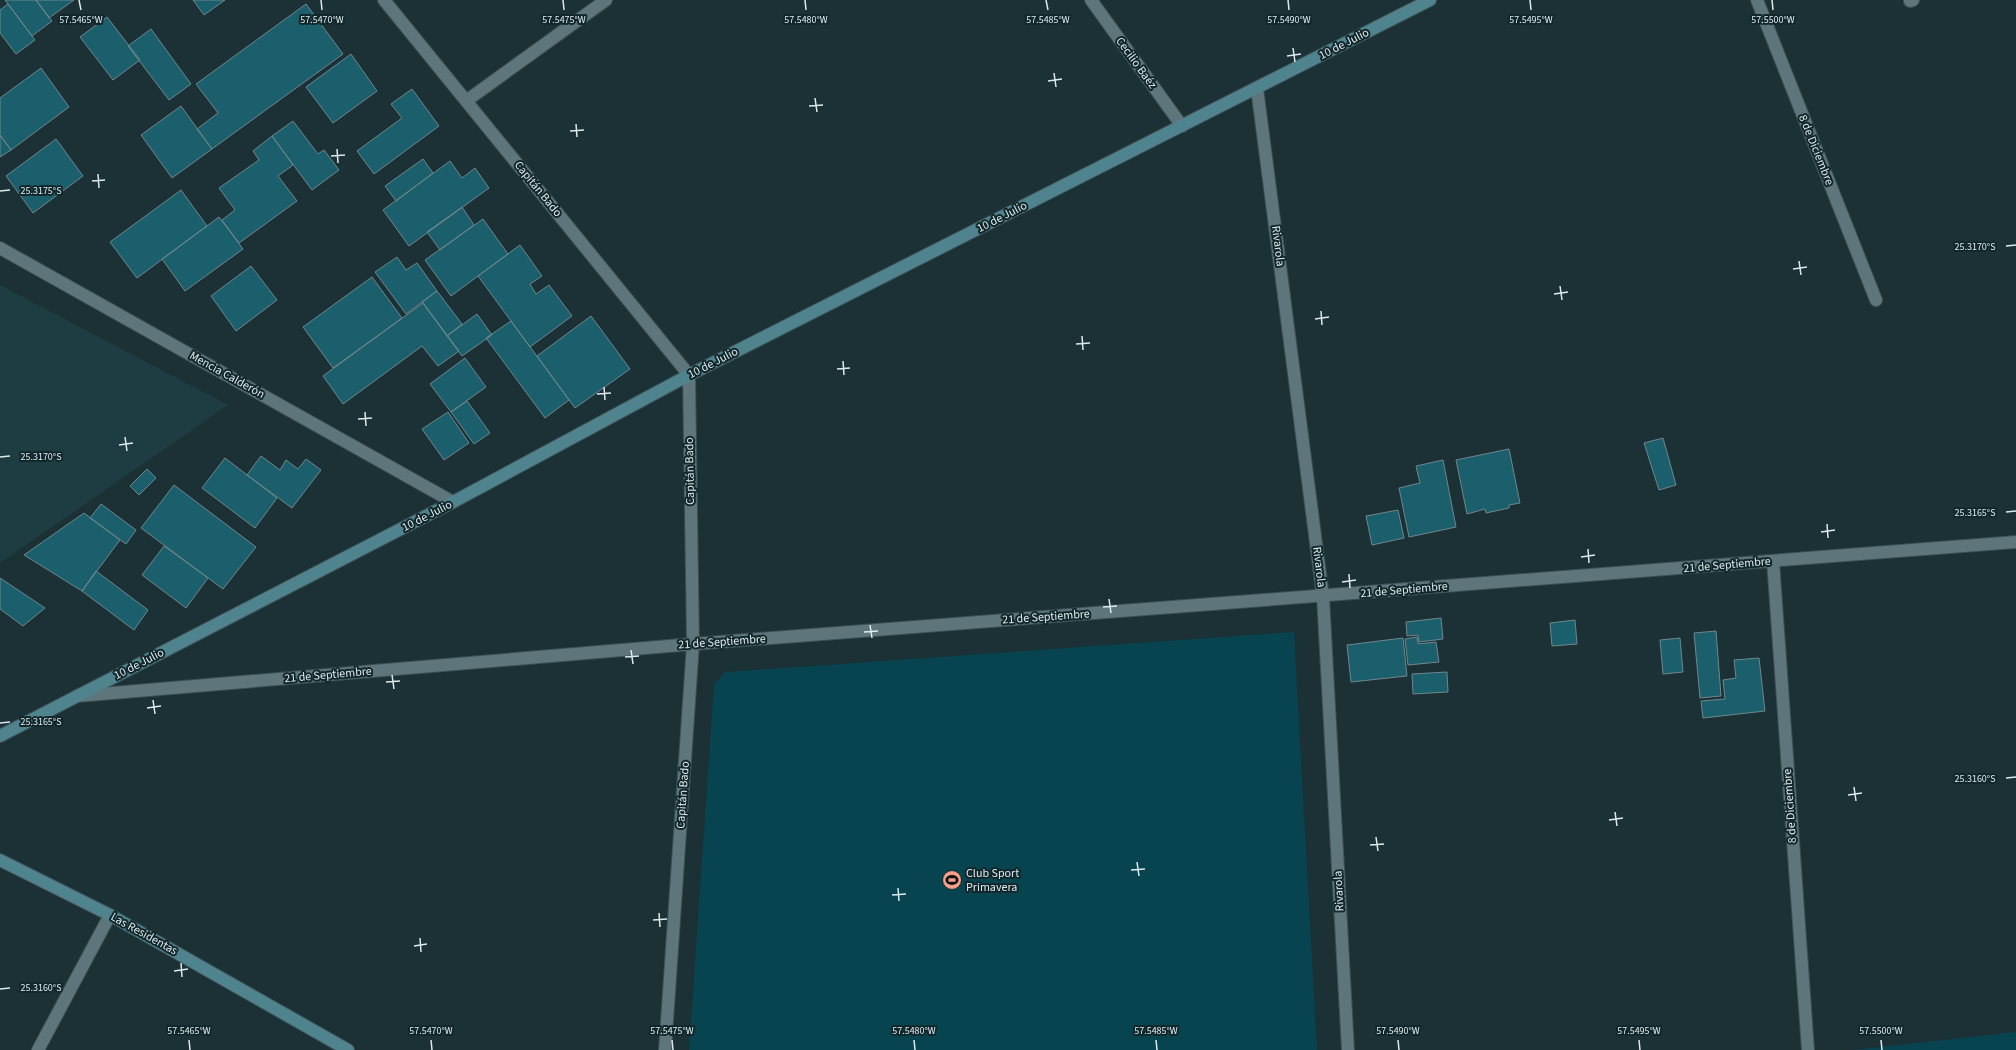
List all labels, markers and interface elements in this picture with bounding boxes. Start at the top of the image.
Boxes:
text: 57.5465°W [59,13,103,27]
text: 57.5470°W [300,13,344,27]
text: 57.5475°W [542,13,586,27]
text: 57.5480°W [784,13,828,27]
text: 57.5485°W [1026,13,1070,27]
text: 57.5490°W [1267,13,1311,27]
text: 57.5495°W [1509,13,1553,27]
text: 57.5500°W [1751,13,1795,27]
street label: 10 de Julio [1316,24,1372,64]
street label: Cecilio Baéz [1111,34,1161,92]
street label: 8 de Diciembre [1794,112,1838,188]
street label: Capitán Bado [510,157,566,221]
text: 25.3175°S [21,184,61,198]
street label: 10 de Julio [974,197,1030,237]
street label: Rivarola [1267,225,1289,267]
text: 25.3170°S [1955,240,1995,254]
street label: 10 de Julio [685,343,741,383]
street label: Mencia Calderón [186,347,268,403]
street label: Capitán Bado [681,437,699,505]
text: 25.3170°S [21,450,61,464]
street label: 10 de Julio [399,496,455,536]
text: 25.3165°S [1955,506,1995,520]
street label: Rivarola [1308,546,1330,588]
street label: 21 de Septiembre [1683,553,1771,577]
street label: 21 de Septiembre [1360,578,1448,602]
street label: 21 de Septiembre [1002,605,1090,629]
street label: 21 de Septiembre [678,630,766,654]
street label: 10 de Julio [111,644,167,684]
street label: 21 de Septiembre [284,663,372,687]
text: 25.3165°S [21,715,61,729]
street label: Capitán Bado [672,761,694,829]
street label: 8 de Diciembre [1779,768,1801,844]
text: 25.3160°S [1955,772,1995,786]
place label: Club Sport Primavera [966,865,1019,896]
sports icon: Club Sport Primavera [941,869,963,891]
street label: Rivarola [1329,870,1349,912]
street label: Las Residentas [108,909,180,959]
text: 25.3160°S [21,981,61,995]
text: 57.5465°W [167,1024,211,1038]
text: 57.5470°W [409,1024,453,1038]
text: 57.5475°W [650,1024,694,1038]
text: 57.5480°W [892,1024,936,1038]
text: 57.5485°W [1134,1024,1178,1038]
text: 57.5490°W [1376,1024,1420,1038]
text: 57.5495°W [1617,1024,1661,1038]
text: 57.5500°W [1859,1024,1903,1038]

